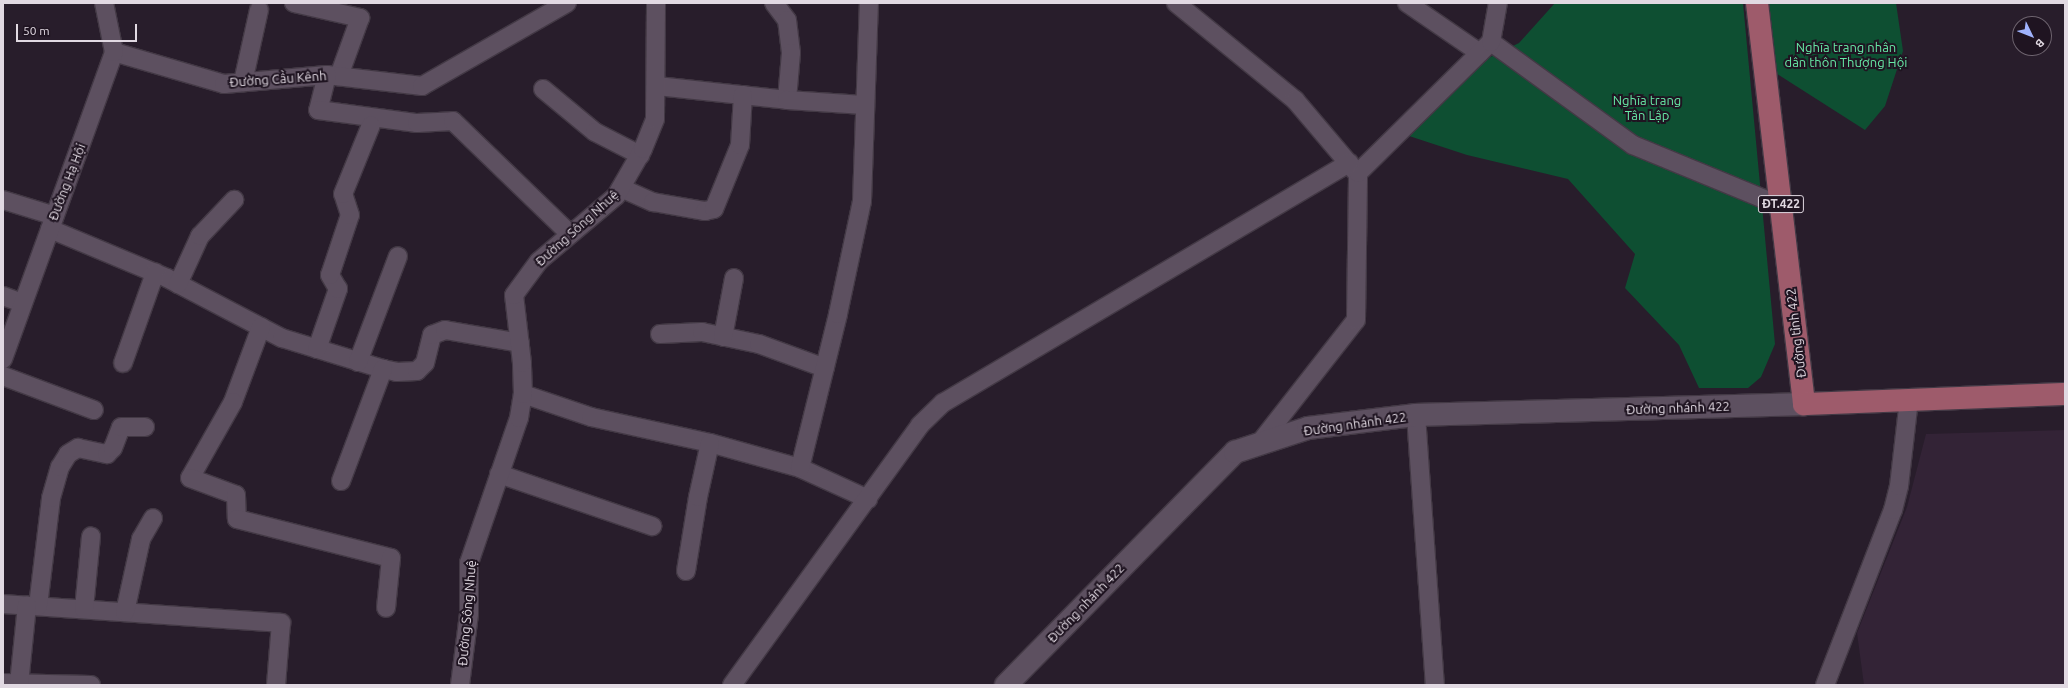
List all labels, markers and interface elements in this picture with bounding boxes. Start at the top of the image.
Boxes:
scale bar [18,16,139,42]
north arrow [2012,16,2052,56]
text: 50 m [23,24,50,37]
text: B [2033,37,2047,50]
park label: Nghĩa trang nhân dân thôn Thượng Hội [1785,40,1907,71]
street label: Đường Cầu Kênh [229,68,327,90]
park label: Nghĩa trang Tân Lập [1613,93,1681,124]
street label: Đường Hạ Hội [45,141,89,223]
street label: Đường Sông Nhuệ [532,187,622,269]
road number: ĐT.422 [1757,194,1805,214]
street label: Đường tỉnh 422 [1783,287,1809,379]
street label: Đường nhánh 422 [1626,398,1730,418]
street label: Đường nhánh 422 [1302,409,1408,439]
street label: Đường Sông Nhuệ [455,559,479,667]
street label: Đường nhánh 422 [1044,560,1128,646]

